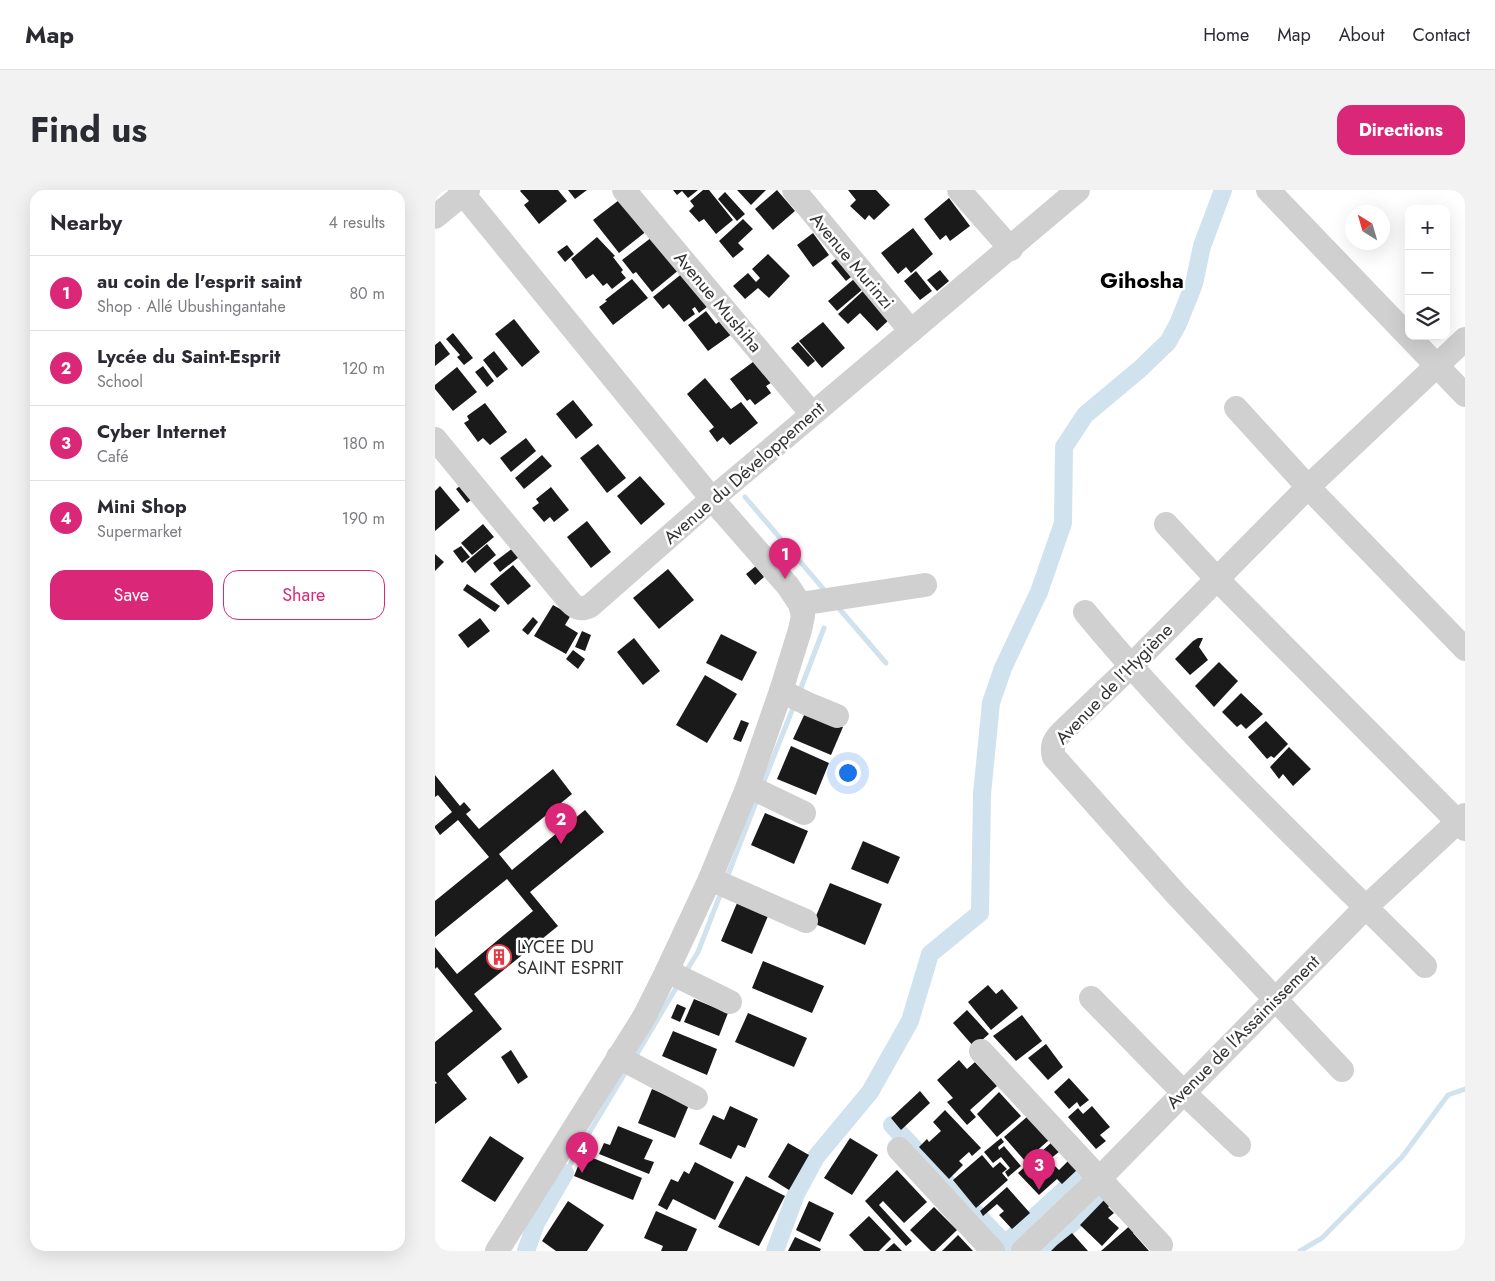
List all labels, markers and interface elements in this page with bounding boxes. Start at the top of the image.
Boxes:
text: Map [25,17,74,52]
text: Home [1203,22,1249,48]
text: Map [1277,22,1311,48]
text: About [1339,22,1384,48]
text: Contact [1412,22,1470,48]
text: Find us [30,105,147,155]
button: Directions [1337,105,1465,155]
north arrow [1345,205,1390,250]
map controls [1405,205,1450,340]
button: + [1405,205,1450,250]
street label: Avenue Murinzi [804,207,900,315]
text: Nearby [50,208,122,238]
text: 4 results [329,211,385,234]
street label: Avenue Mushiha [668,246,768,358]
button: − [1405,250,1450,295]
district label: Gihosha [1100,264,1184,296]
text: au coin de l'esprit saint [97,268,302,295]
text: 1 [62,282,70,305]
text: 80 m [349,282,385,305]
text: Shop · Allé Ubushingantahe [97,295,286,318]
button: layers [1405,295,1450,340]
text: Lycée du Saint-Esprit [97,343,280,370]
text: 2 [61,357,71,380]
text: 120 m [342,357,385,380]
text: School [97,370,143,393]
street label: Avenue du Développement [658,395,831,550]
text: Cyber Internet [97,418,226,445]
text: 3 [61,432,71,455]
text: 180 m [342,432,385,455]
text: Café [97,445,128,468]
text: Mini Shop [97,493,187,520]
text: 4 [60,507,72,530]
text: 190 m [342,507,385,530]
text: Supermarket [97,520,182,543]
pin: 1 [769,538,801,579]
button: Save [50,570,213,620]
button: Share [223,570,385,620]
street label: Avenue de l'Hygiène [1049,618,1179,750]
your location [835,760,861,786]
pin: 2 [545,803,577,844]
place label: LYCEE DU SAINT ESPRIT [517,934,624,981]
building icon: LYCEE DU SAINT ESPRIT [486,944,512,970]
street label: Avenue de l'Assainissement [1160,949,1326,1115]
pin: 4 [566,1132,598,1173]
pin: 3 [1023,1149,1055,1190]

